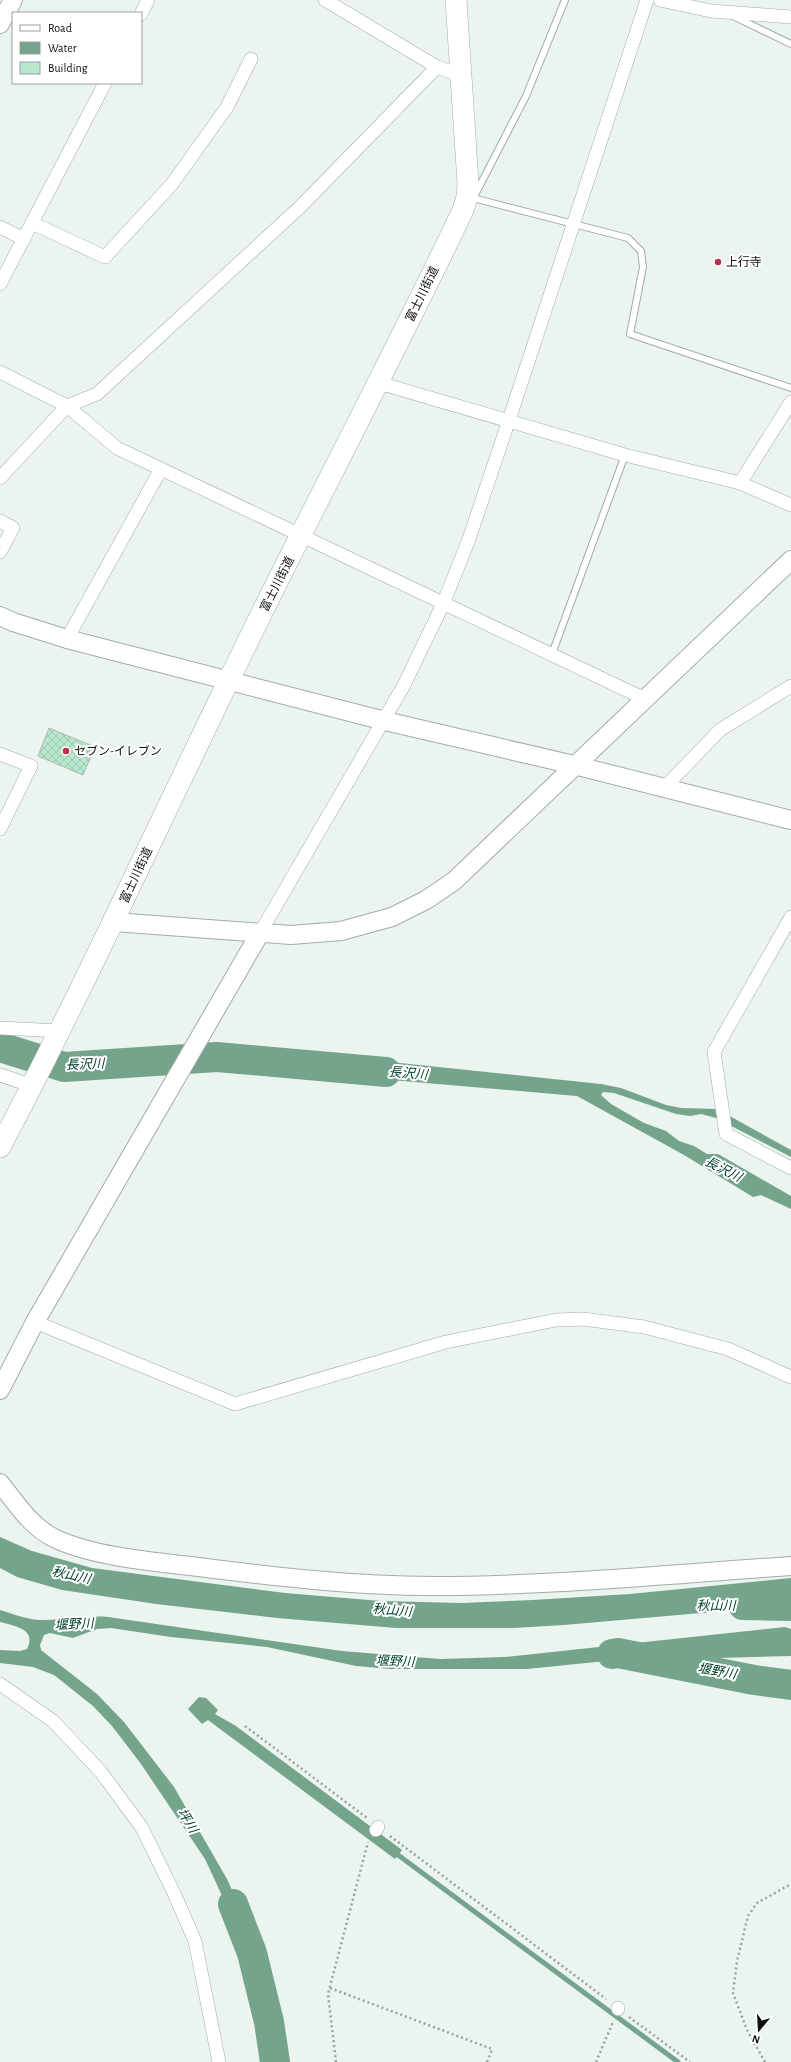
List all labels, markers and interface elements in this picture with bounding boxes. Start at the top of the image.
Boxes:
legend [12,12,142,84]
text: Road [48,22,72,34]
text: Water [48,42,77,54]
text: Building [48,62,88,74]
place label: 上行寺 [726,255,762,268]
marker: 上行寺 [713,257,723,267]
street label: 富士川街道 [403,264,441,324]
street label: 富士川街道 [257,554,296,613]
place label: セブン-イレブン [74,744,162,757]
marker: セブン-イレブン [61,746,71,756]
street label: 富士川街道 [117,845,154,905]
water label: 長沢川 [65,1057,107,1072]
water label: 長沢川 [388,1065,430,1082]
water label: 長沢川 [703,1154,746,1186]
water label: 秋山川 [51,1565,94,1587]
water label: 秋山川 [696,1599,737,1613]
water label: 秋山川 [372,1602,414,1619]
water label: 堰野川 [54,1616,96,1633]
water label: 堰野川 [375,1654,417,1669]
water label: 堰野川 [697,1661,739,1682]
water label: 坪川 [175,1806,201,1837]
north arrow [739,2010,779,2050]
text: N [751,2033,761,2045]

